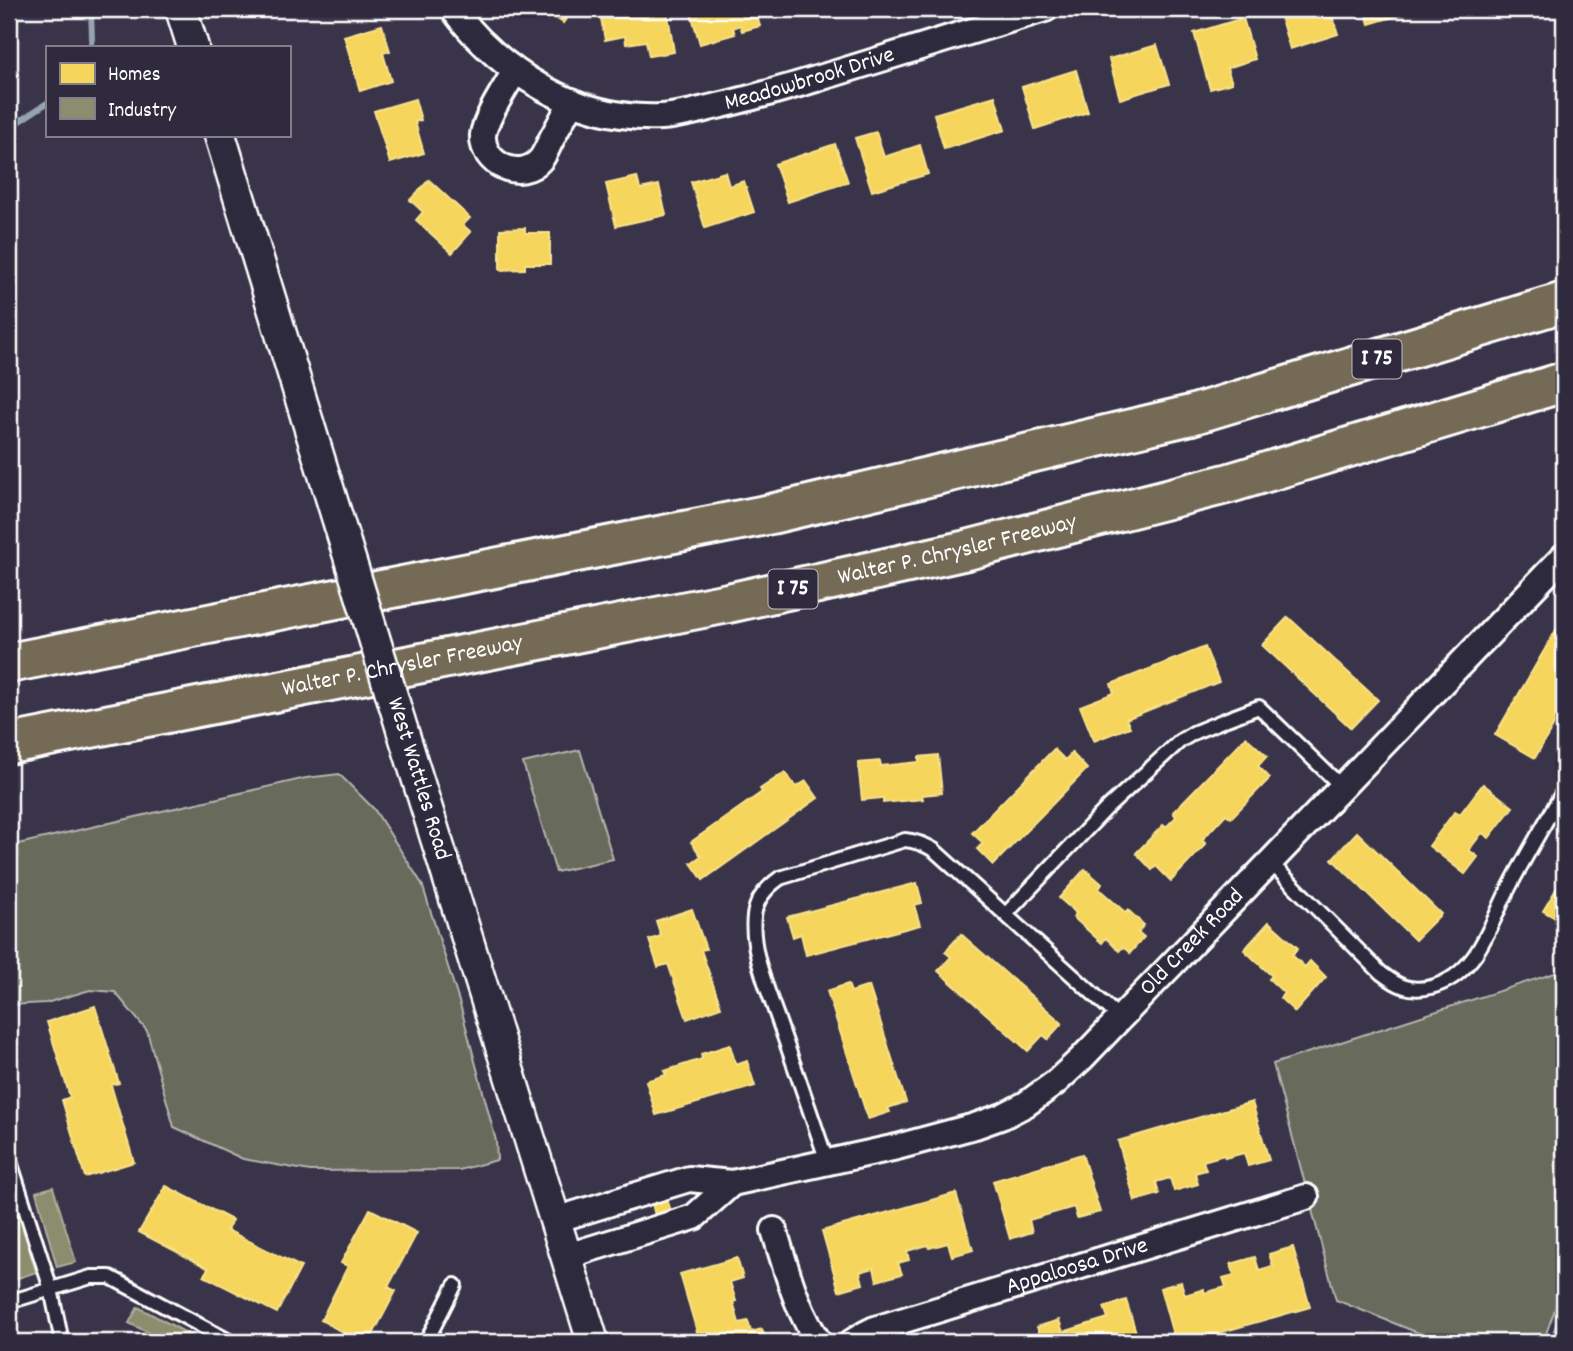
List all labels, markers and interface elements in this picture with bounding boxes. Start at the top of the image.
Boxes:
street label: Meadowbrook Drive [721,39,899,121]
legend [46,46,290,136]
text: Homes [108,61,161,91]
text: Industry [108,97,176,127]
road number: I 75 [1352,340,1402,378]
street label: Walter P. Chrysler Freeway [835,505,1082,595]
road number: I 75 [768,569,818,608]
street label: Walter P. Chrysler Freeway [279,626,527,707]
street label: West Wattles Road [377,694,459,864]
street label: Old Creek Road [1132,881,1253,1004]
street label: Appaloosa Drive [1002,1229,1152,1305]

